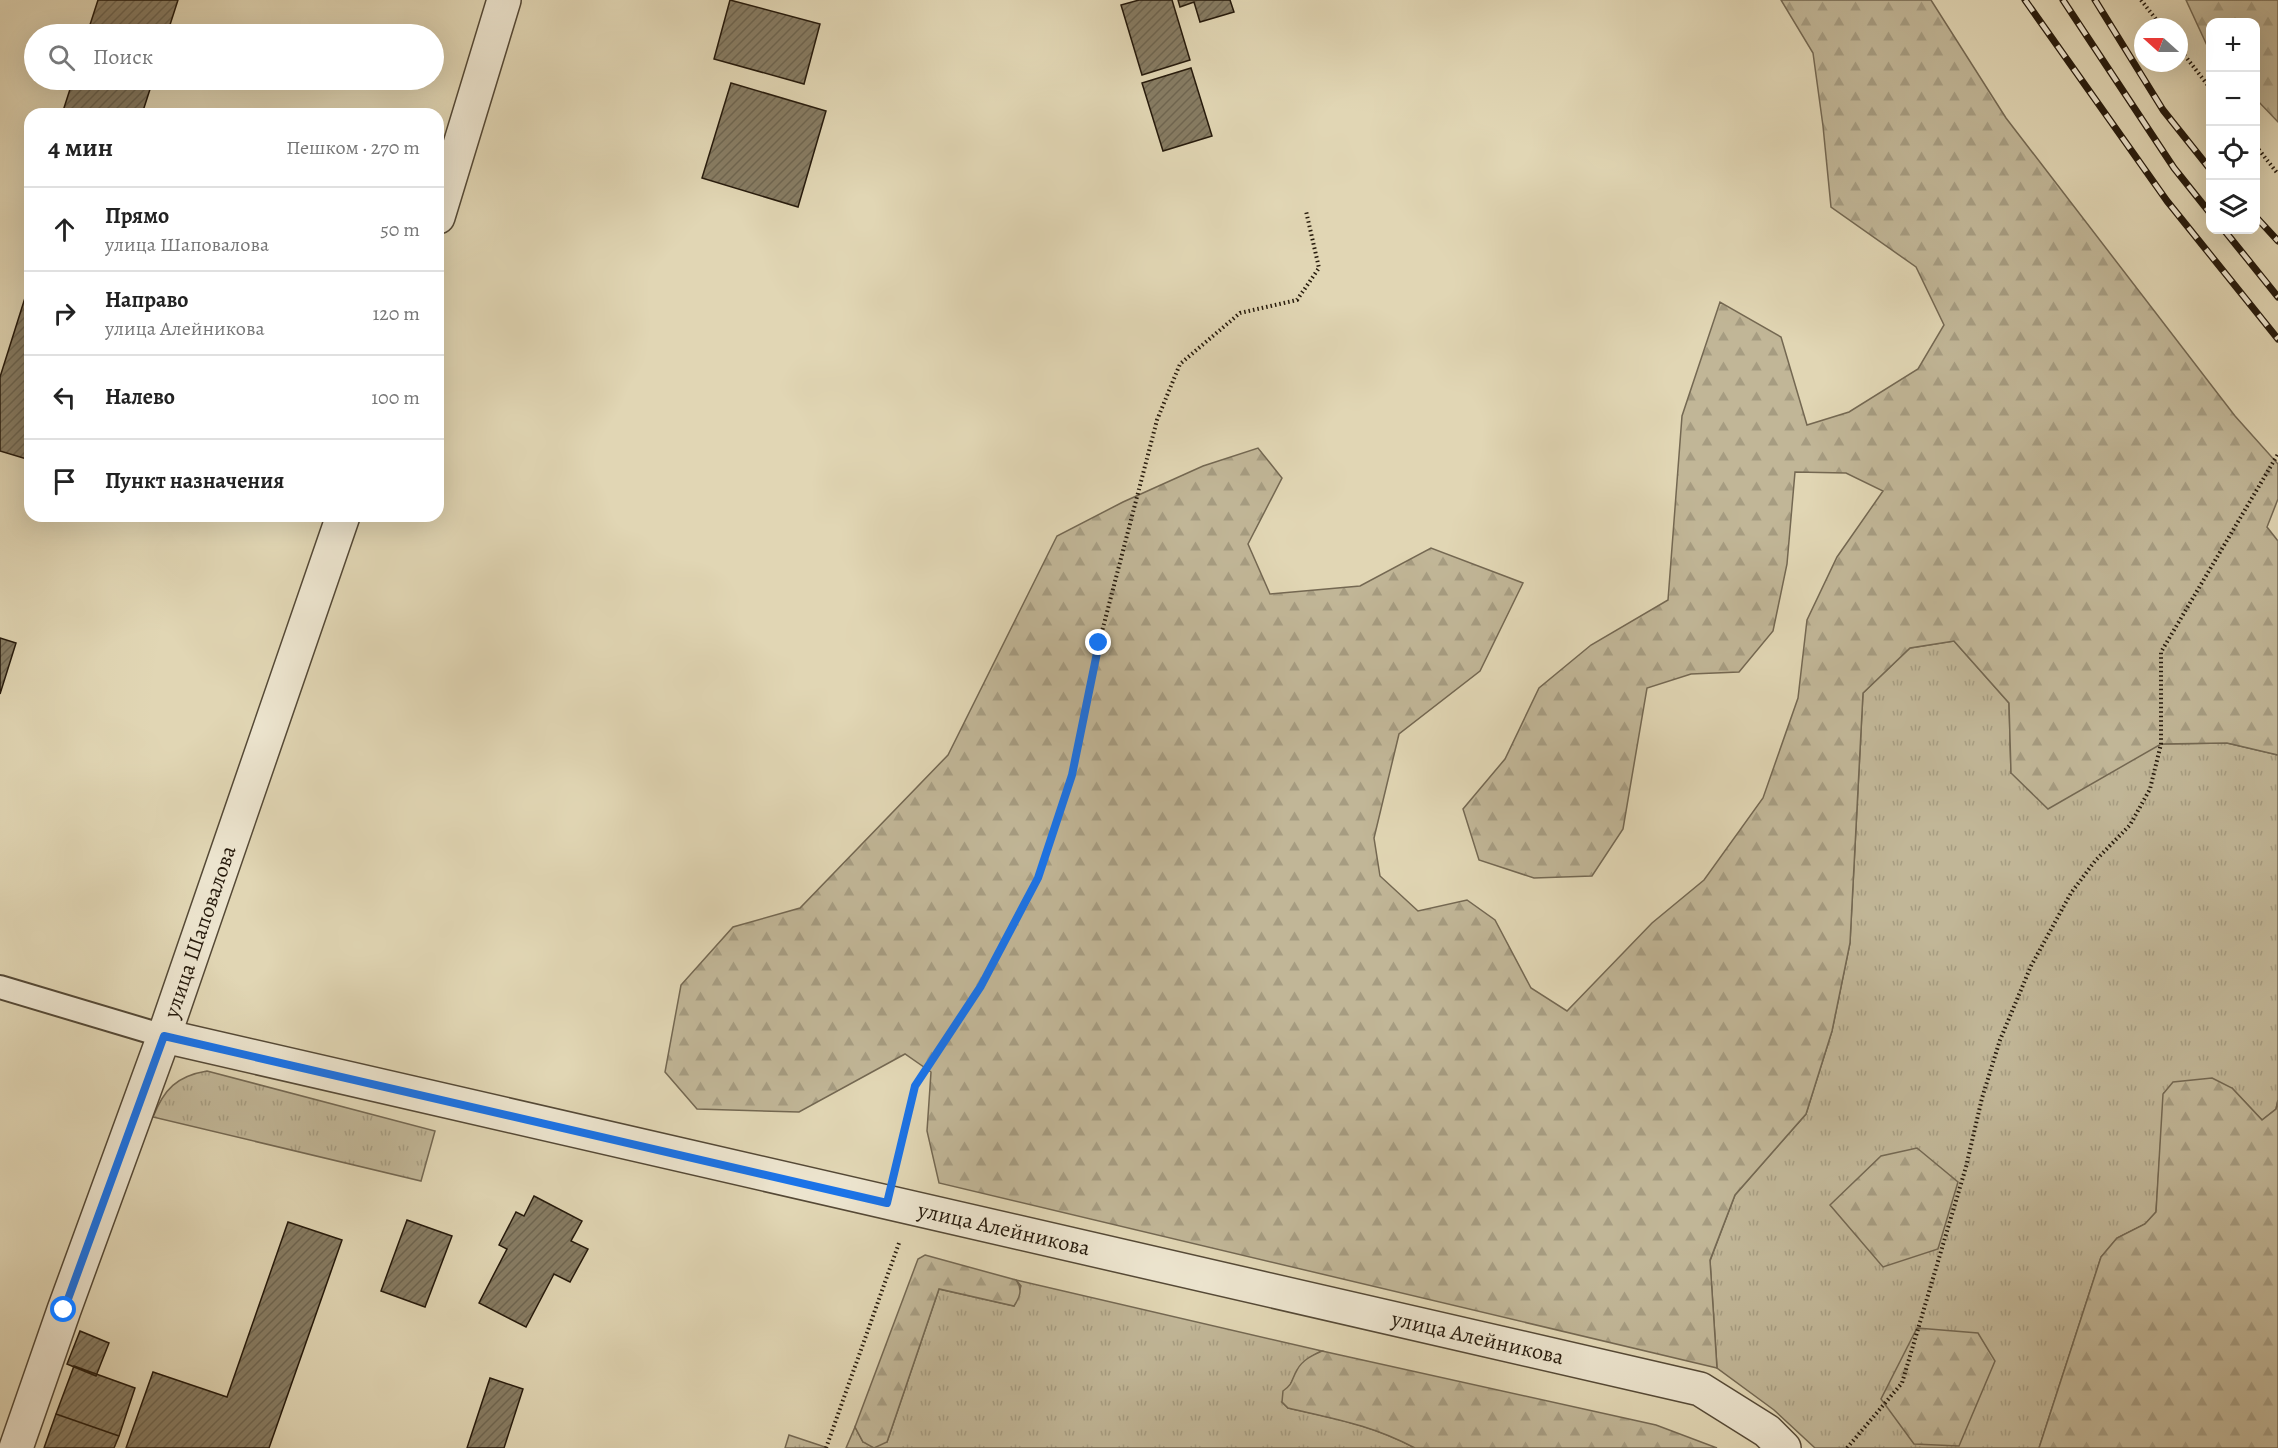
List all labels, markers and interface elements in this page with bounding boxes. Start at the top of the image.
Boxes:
north arrow [2134,18,2188,72]
map controls [2206,18,2260,234]
button: + [2206,18,2260,72]
search box [24,24,444,90]
icon: search [45,41,78,74]
text: Поиск [93,42,153,72]
button: − [2206,72,2260,126]
button: locate [2206,126,2260,180]
text: 4 мин [48,130,113,165]
text: Пешком · 270 m [286,134,420,161]
button: layers [2206,180,2260,234]
text: Прямо [105,201,169,231]
icon: ahead [48,213,81,246]
text: 50 m [380,216,420,243]
text: улица Шаповалова [105,231,269,258]
text: Направо [105,285,188,315]
icon: right [48,297,81,330]
text: 120 m [372,300,420,327]
text: улица Алейникова [105,315,265,342]
icon: left [48,381,81,414]
text: Налево [105,382,175,412]
text: 100 m [371,384,420,411]
icon: arrive [48,465,81,498]
text: Пункт назначения [105,466,284,496]
route end [1085,629,1111,655]
street label: улица Шаповалова [156,841,244,1023]
street label: улица Алейникова [914,1195,1094,1264]
route start [50,1296,76,1322]
street label: улица Алейникова [1388,1303,1568,1372]

